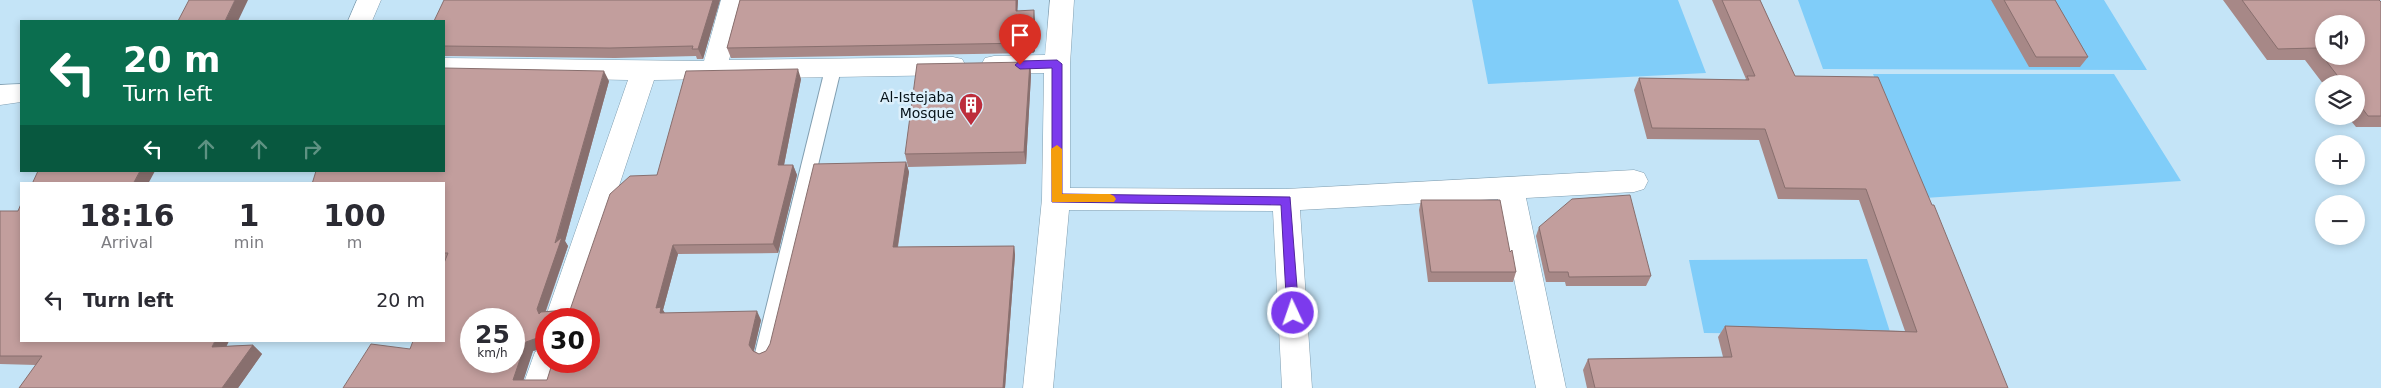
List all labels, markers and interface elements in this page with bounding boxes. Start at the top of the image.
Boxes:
pin [999,14,1041,65]
map controls [2315,15,2365,245]
button: sound [2315,15,2365,65]
icon: arrive [1006,21,1034,49]
icon: left [40,40,105,105]
text: 20 m [123,40,220,80]
button: layers [2315,75,2365,125]
text: Turn left [123,81,212,106]
place label: Al-Istejaba Mosque [880,89,954,121]
building icon: Al-Istejaba Mosque [958,92,984,126]
icon: left [139,135,167,163]
icon: ahead [192,135,220,163]
icon: ahead [245,135,273,163]
icon: right [298,135,326,163]
button: + [2315,135,2365,185]
button: − [2315,195,2365,245]
text: 18:16 [79,198,175,233]
text: 1 [238,198,259,233]
text: 100 [323,198,386,233]
text: Arrival [101,233,153,252]
text: min [234,233,264,252]
text: m [347,233,362,252]
icon: left [40,286,68,314]
position arrow [1266,286,1318,338]
text: Turn left [83,289,174,311]
text: 20 m [376,289,425,311]
speed limit sign: 30 [535,308,600,373]
text: 25 [475,320,510,349]
text: km/h [477,346,508,360]

